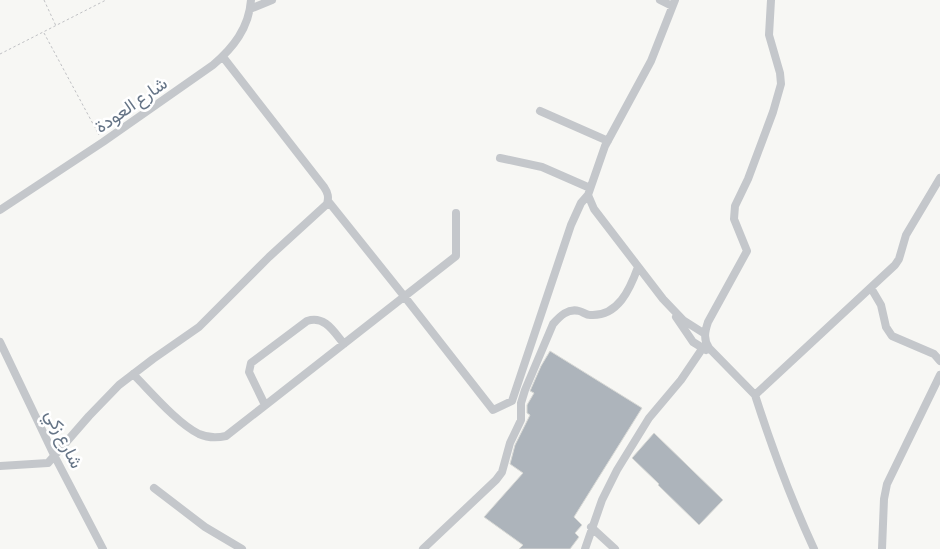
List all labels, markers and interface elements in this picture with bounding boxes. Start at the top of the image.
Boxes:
street label: شارع العودة [91,72,172,139]
street label: شارع زكي [37,406,88,474]

